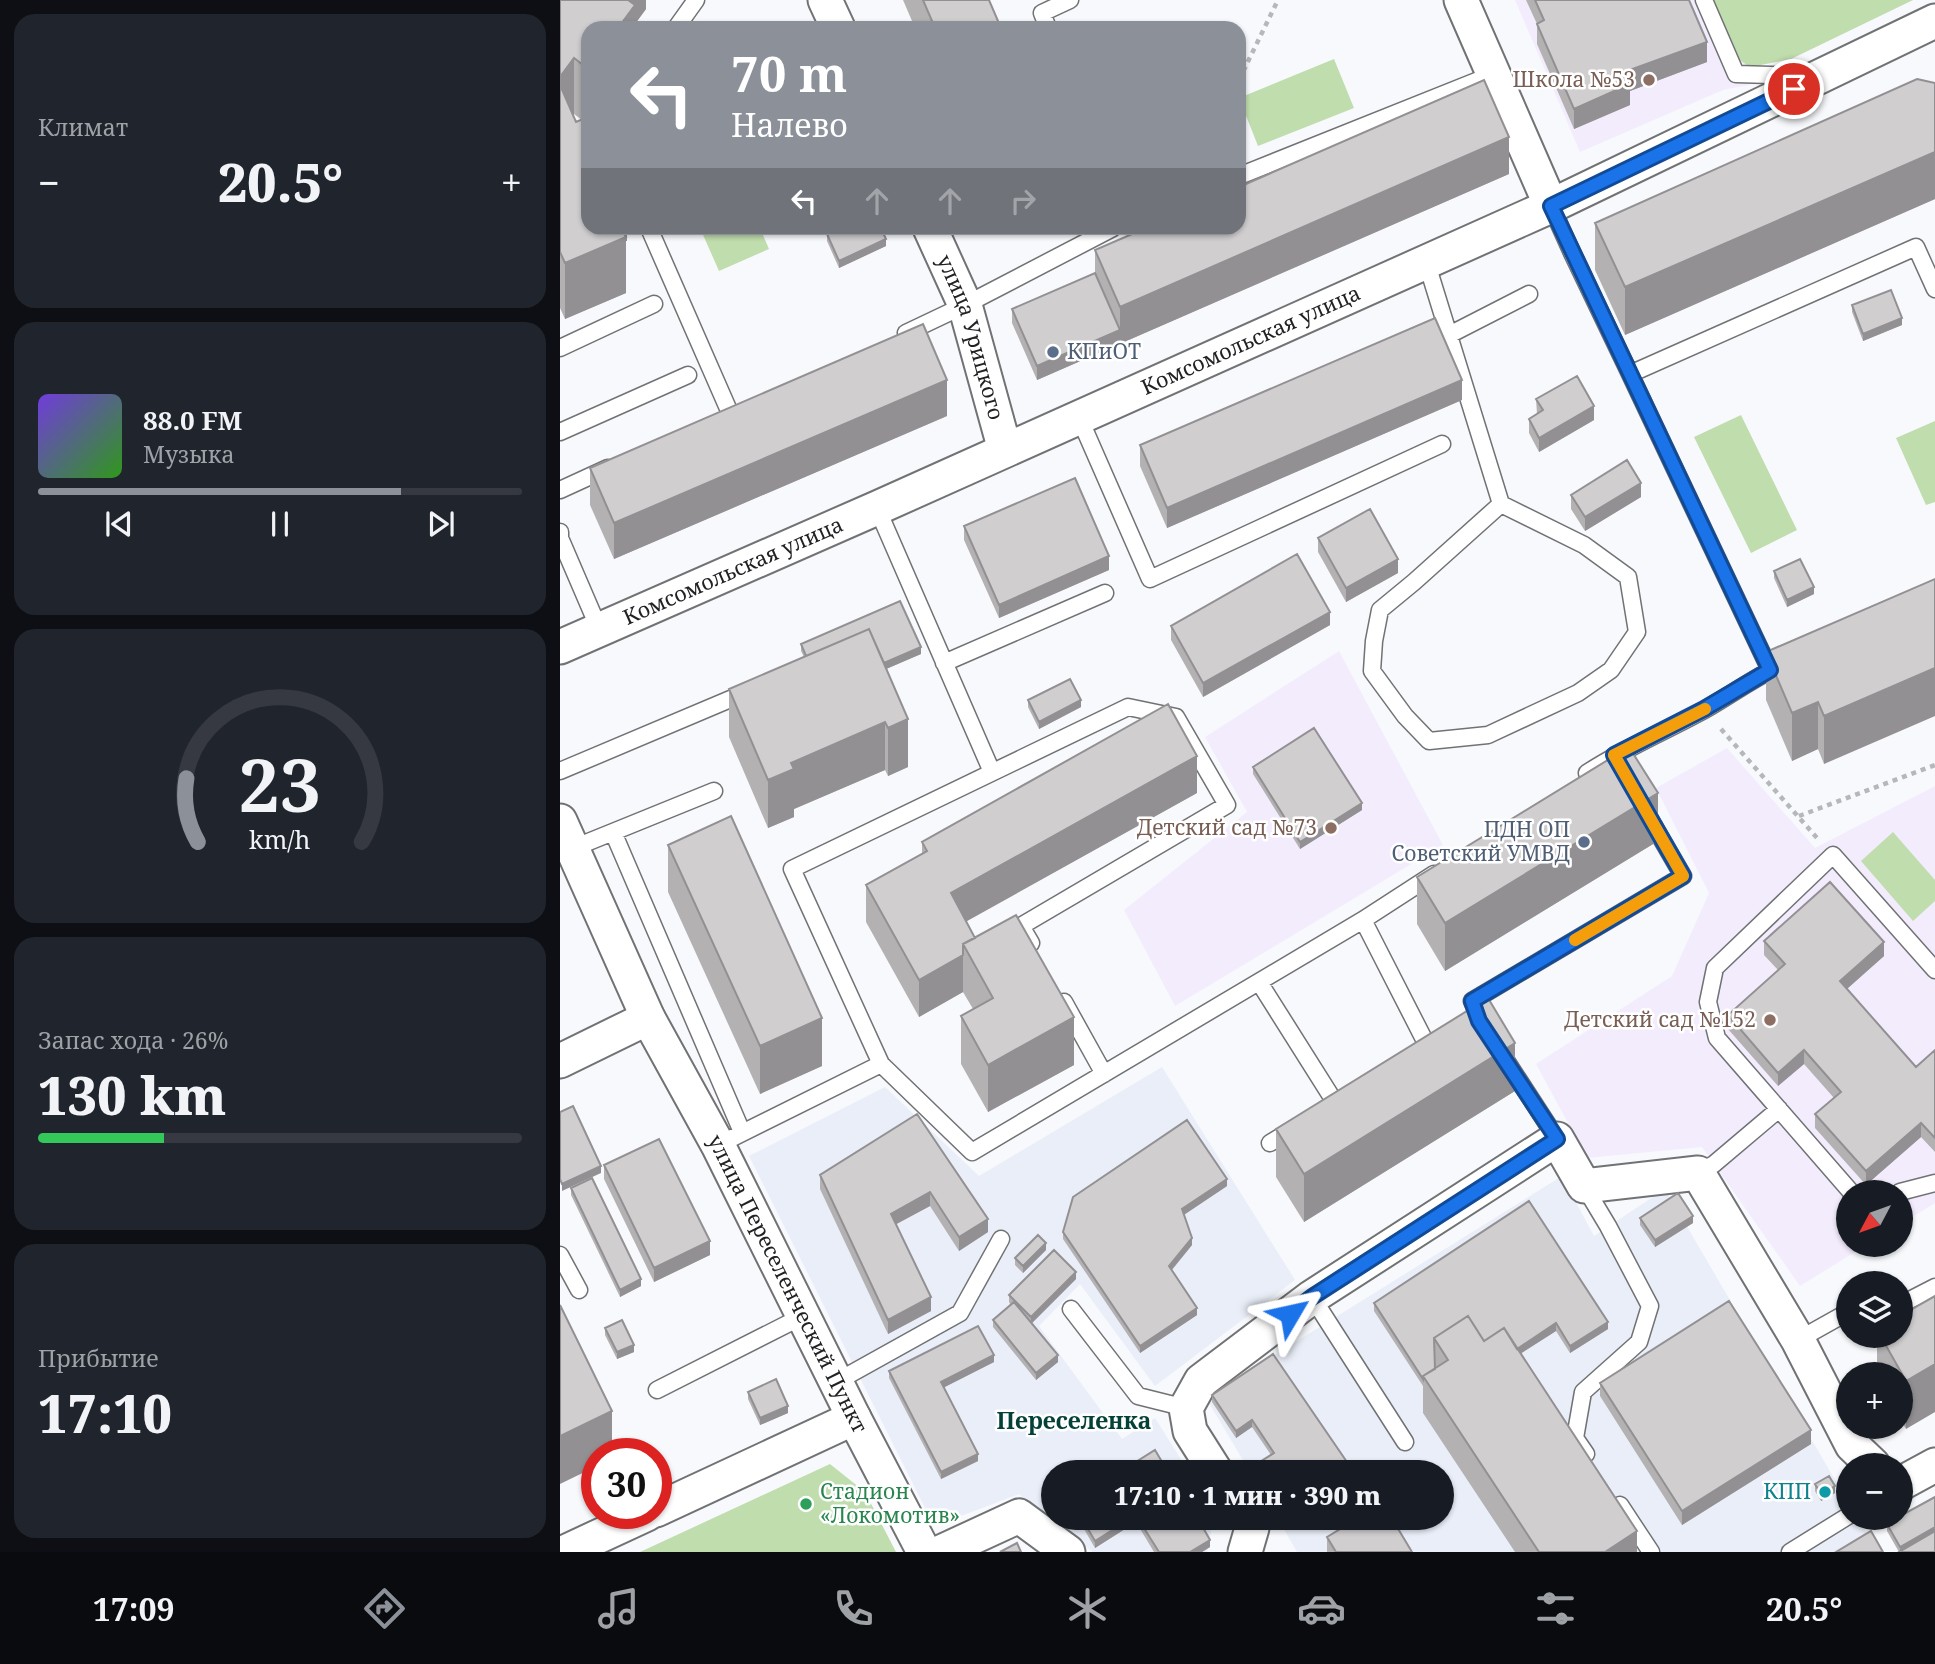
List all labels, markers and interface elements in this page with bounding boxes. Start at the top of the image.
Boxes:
text: 70 m [731,40,847,106]
icon: left [616,49,707,140]
pin [1764,59,1824,119]
place label: Школа №53 [1513,65,1635,93]
icon: arrive [1775,70,1813,108]
marker: Школа №53 [1641,72,1657,88]
text: Налево [731,103,848,146]
text: Климат [38,111,128,143]
text: 20.5° [218,146,343,217]
text: − [38,156,60,208]
text: + [501,156,522,208]
icon: left [785,182,823,220]
icon: ahead [858,182,896,220]
icon: ahead [931,182,969,220]
icon: right [1004,182,1042,220]
street label: улица Урицкого [931,250,1011,423]
street label: Комсомольская улица [1137,278,1365,401]
place label: КПиОТ [1067,337,1141,365]
marker: КПиОТ [1045,344,1061,360]
text: 88.0 FM [143,402,242,438]
text: Музыка [143,438,235,470]
icon: previous [100,505,138,543]
icon: pause [261,505,299,543]
icon: next [422,505,460,543]
street label: Комсомольская улица [618,510,847,631]
text: 23 [239,734,321,833]
place label: Детский сад №73 [1137,813,1317,841]
place label: ПДН ОП Советский УМВД [1391,815,1570,867]
marker: Детский сад №73 [1323,820,1339,836]
text: km/h [249,822,311,856]
marker: ПДН ОП Советский УМВД [1576,834,1592,850]
place label: Детский сад №152 [1564,1005,1756,1033]
marker: Детский сад №152 [1762,1012,1778,1028]
text: Запас хода · 26% [38,1024,228,1056]
text: 130 km [38,1059,226,1130]
street label: улица Переселенческий Пункт [702,1129,874,1437]
north arrow [1836,1180,1913,1256]
map controls [1836,1180,1913,1530]
button: layers [1836,1271,1913,1348]
position arrow [1253,1277,1327,1351]
text: Прибытие [38,1342,159,1374]
button: + [1836,1362,1913,1439]
text: 17:10 [38,1377,172,1448]
district label: Переселенка [996,1404,1152,1436]
speed limit sign: 30 [581,1438,672,1529]
button: − [1836,1453,1913,1530]
place label: Стадион «Локомотив» [820,1477,960,1529]
text: 17:10 · 1 мин · 390 m [1114,1477,1381,1513]
place label: КПП [1763,1477,1811,1505]
marker: КПП [1817,1484,1833,1500]
marker: Стадион «Локомотив» [798,1496,814,1512]
icon: directions [360,1584,409,1633]
icon: music [594,1584,643,1633]
icon: phone [829,1584,878,1633]
icon: climate [1063,1584,1112,1633]
icon: car [1297,1584,1346,1633]
icon: filters [1531,1584,1580,1633]
text: 17:09 [93,1587,175,1630]
text: 20.5° [1766,1587,1842,1630]

